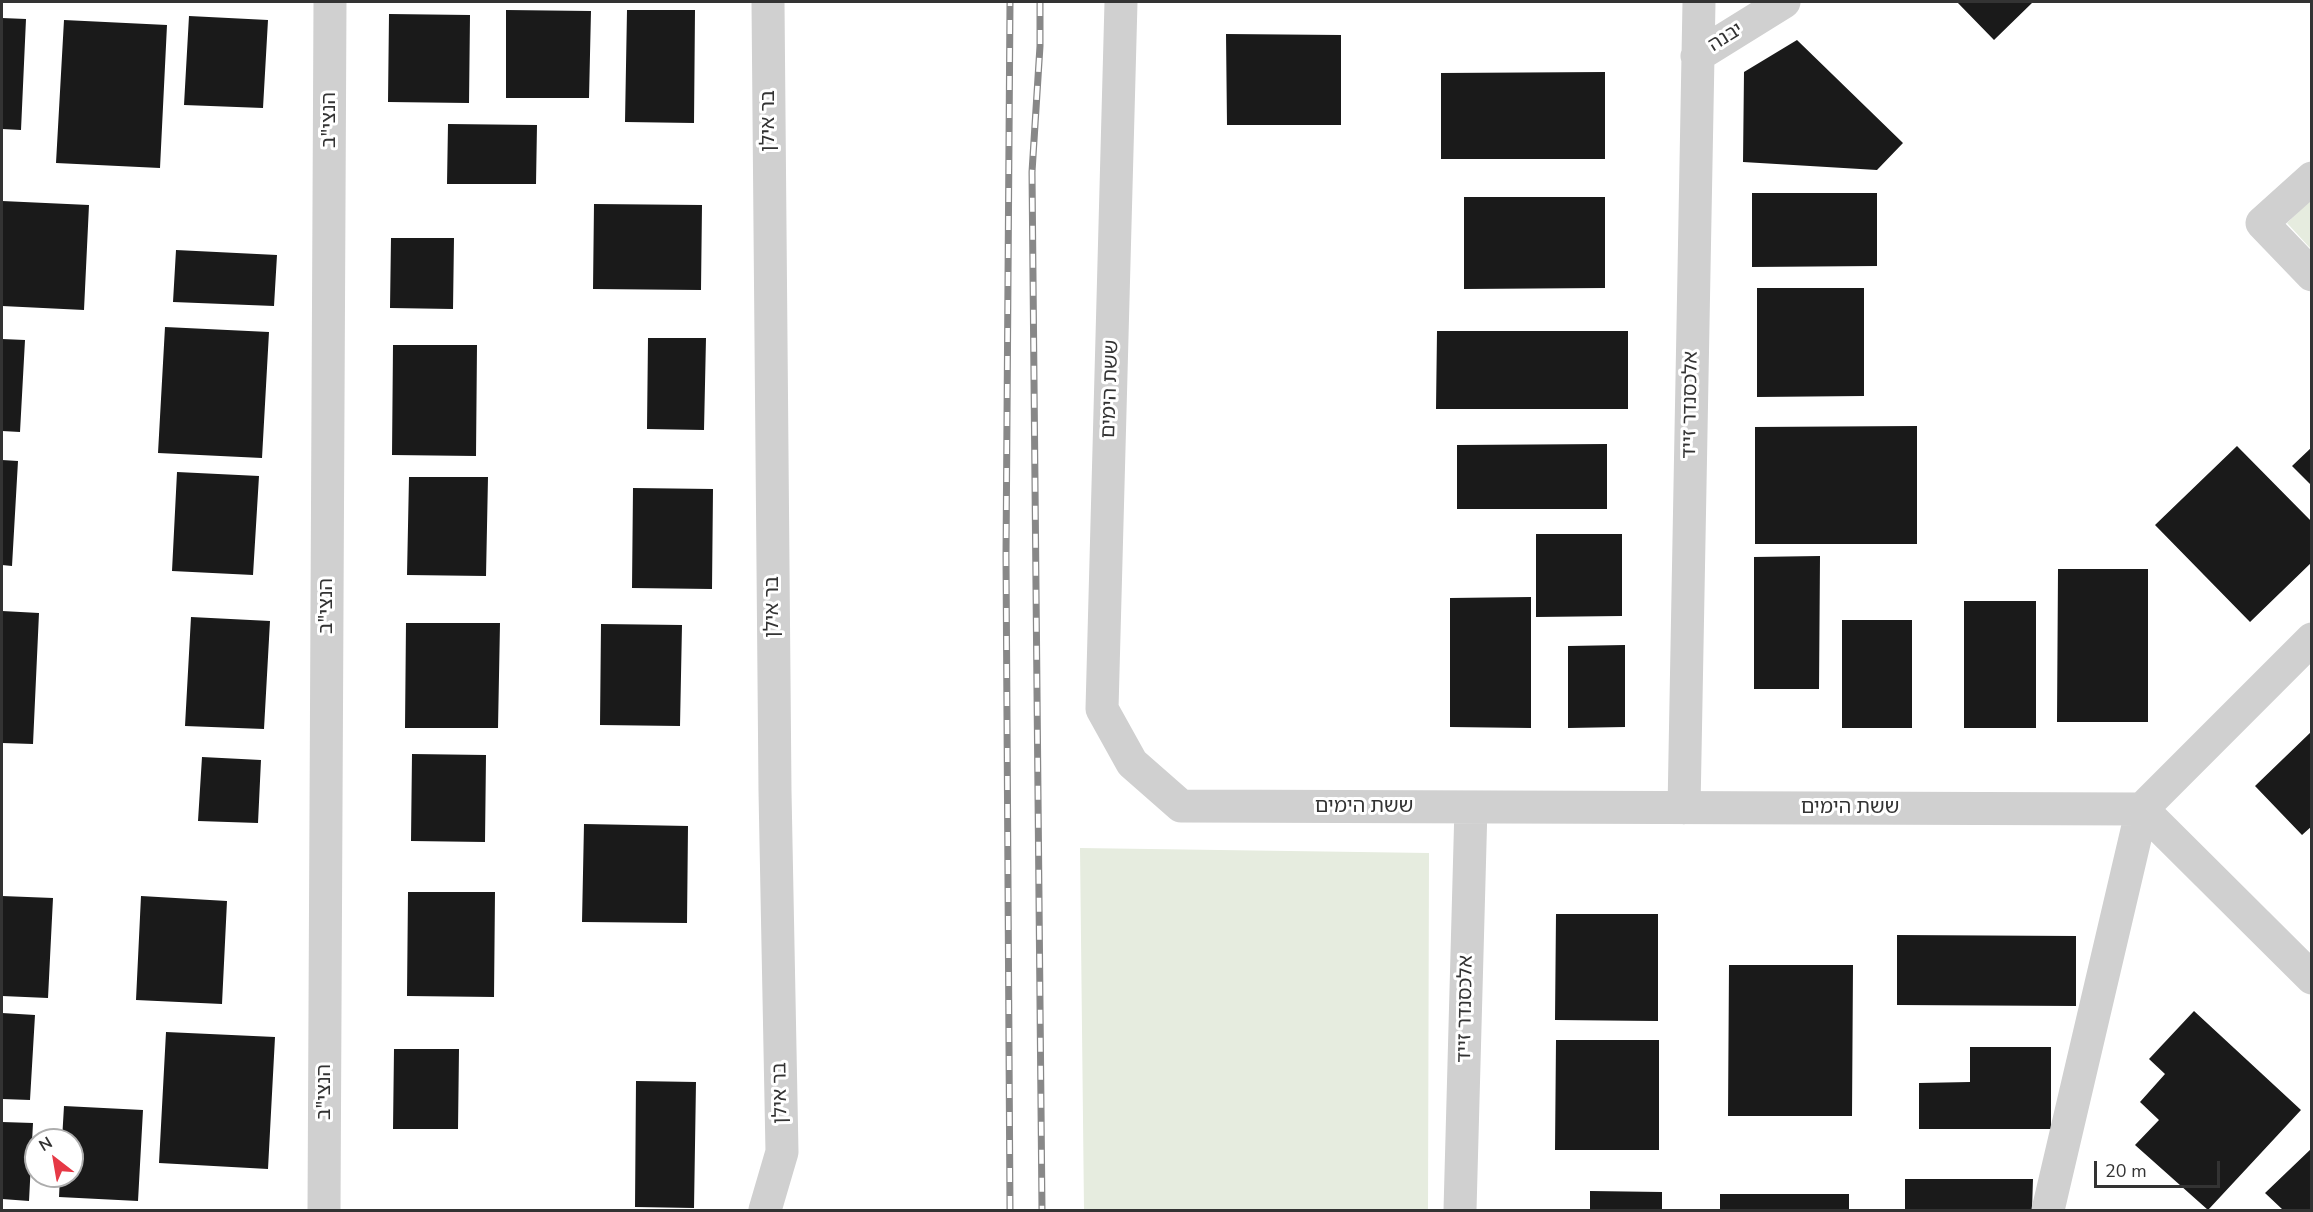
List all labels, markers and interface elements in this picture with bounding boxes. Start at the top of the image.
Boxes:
street label: יבנה [1704,18,1748,58]
street label: בר אילן [757,90,781,152]
street label: הנצי"ב [318,92,342,148]
street label: ששת הימים [1097,339,1125,439]
street label: אלכסנדר זייד [1678,351,1704,459]
street label: בר אילן [761,576,785,638]
street label: הנצי"ב [315,578,339,634]
street label: ששת הימים [1315,795,1413,819]
street label: ששת הימים [1801,796,1899,820]
street label: אלכסנדר זייד [1453,955,1479,1063]
street label: בר אילן [768,1062,794,1124]
street label: הנצי"ב [313,1064,337,1120]
north arrow [24,1128,84,1188]
text: N [35,1132,57,1157]
scale bar [2097,1149,2223,1187]
text: 20 m [2105,1159,2147,1183]

